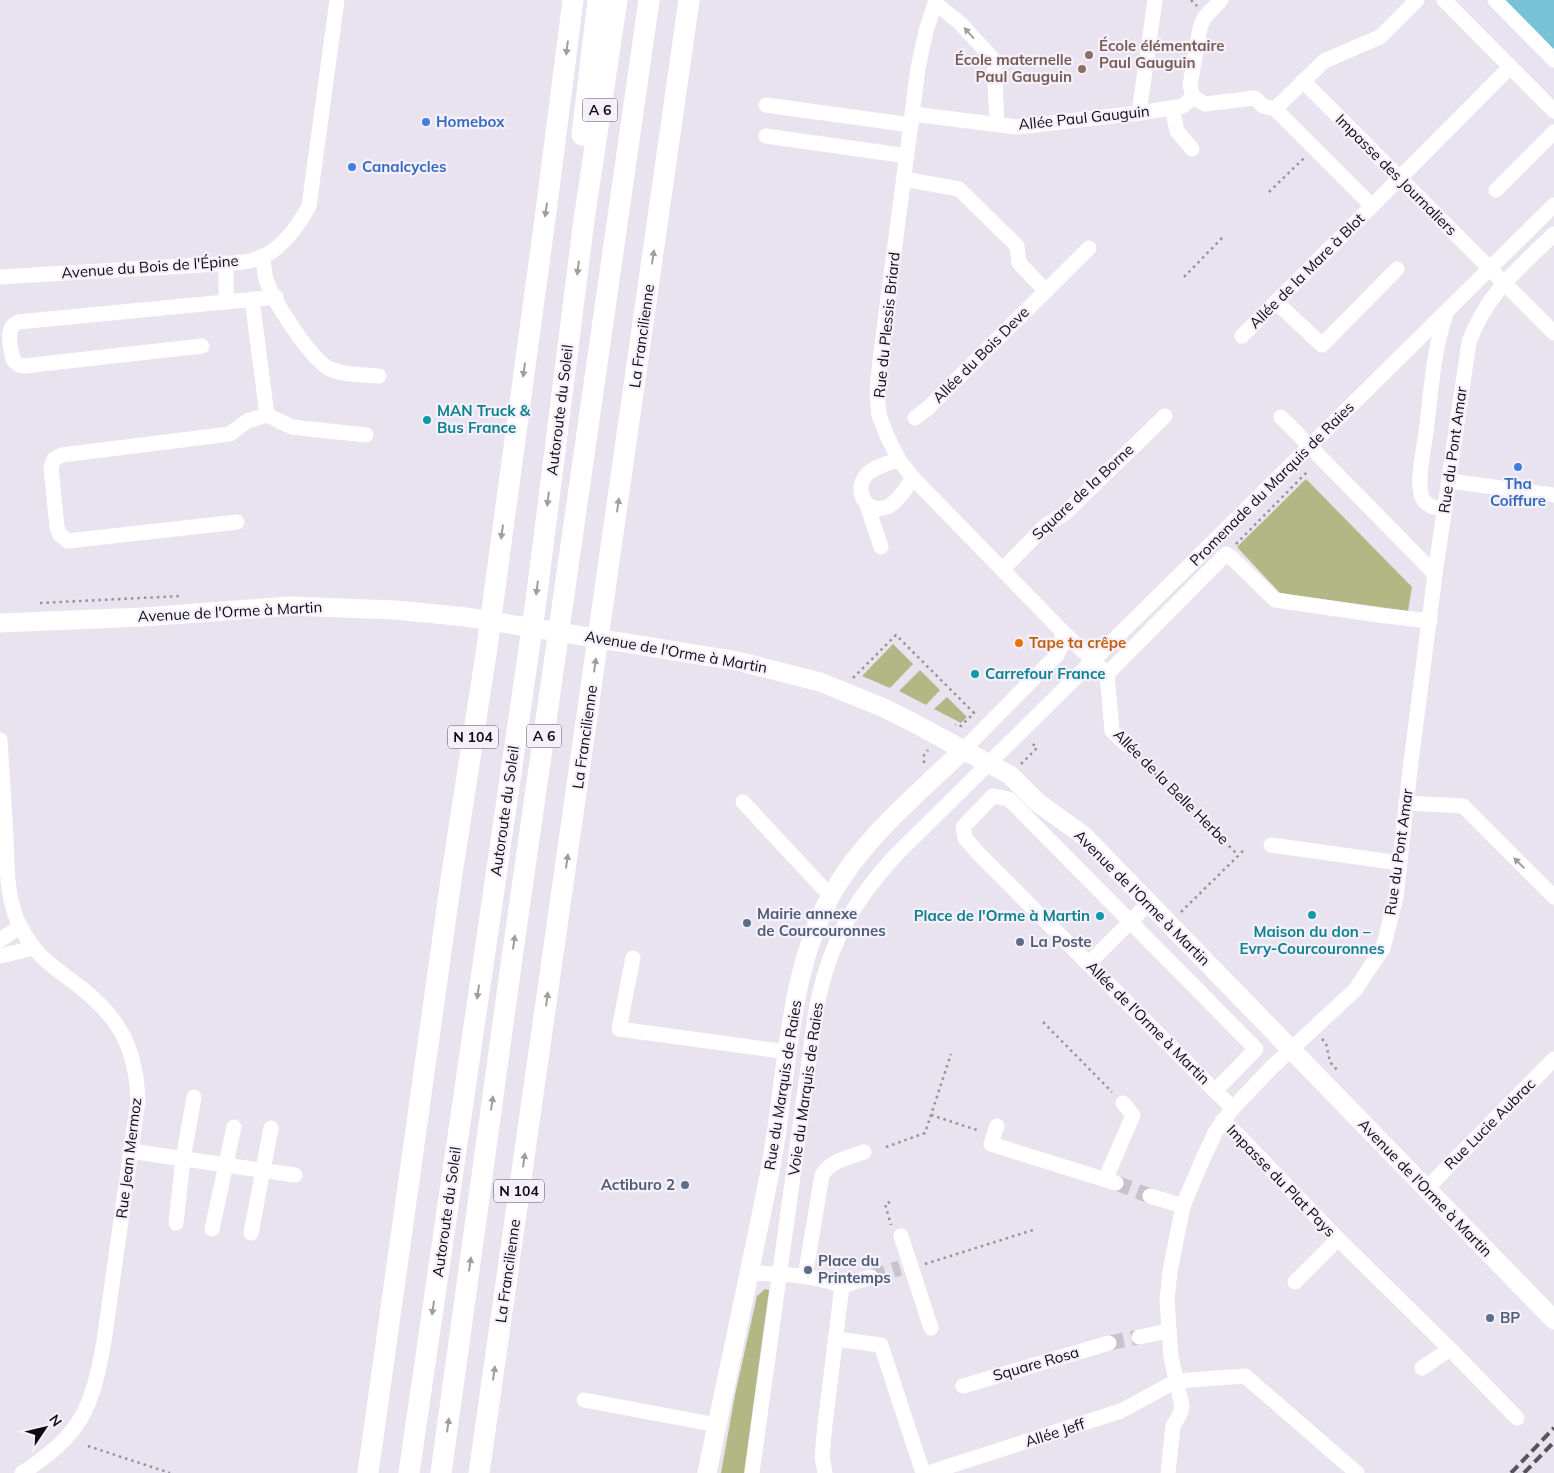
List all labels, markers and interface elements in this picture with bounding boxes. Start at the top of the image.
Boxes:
one-way arrow [963,27,975,39]
place label: École élémentaire Paul Gauguin [1099,36,1224,72]
one-way arrow [563,41,571,57]
marker: École élémentaire Paul Gauguin [1083,49,1095,61]
place label: École maternelle Paul Gauguin [955,50,1072,86]
marker: École maternelle Paul Gauguin [1076,63,1088,75]
road number: A 6 [582,98,618,122]
street label: Allée Paul Gauguin [1018,101,1150,134]
street label: Impasse des Journaliers [1332,110,1461,239]
place label: Homebox [436,112,505,131]
marker: Homebox [420,116,432,128]
place label: Canalcycles [362,157,446,176]
marker: Canalcycles [346,161,358,173]
one-way arrow [542,202,550,218]
street label: Allée de la Mare à Blot [1245,209,1368,332]
one-way arrow [649,249,657,265]
street label: Avenue du Bois de l'Épine [61,251,239,282]
street label: Rue du Plessis Briard [869,251,904,399]
one-way arrow [573,260,581,276]
street label: La Francilienne [625,283,658,389]
street label: Allée du Bois Deve [928,302,1033,407]
street label: Autoroute du Soleil [542,343,577,476]
one-way arrow [519,363,527,379]
street label: Rue du Pont Amar [1434,385,1471,514]
street label: Promenade du Marquis de Raies [1185,397,1358,570]
place label: MAN Truck & Bus France [437,401,531,437]
marker: MAN Truck & Bus France [421,414,433,426]
street label: Square de la Borne [1028,440,1137,544]
marker: Tha Coiffure [1512,461,1524,473]
place label: Tha Coiffure [1490,474,1546,510]
one-way arrow [544,491,552,507]
one-way arrow [614,496,622,512]
one-way arrow [498,524,506,540]
one-way arrow [533,581,541,597]
street label: Avenue de l'Orme à Martin [137,597,323,626]
street label: Avenue de l'Orme à Martin [584,626,769,677]
place label: Tape ta crêpe [1029,633,1126,652]
marker: Tape ta crêpe [1013,637,1025,649]
one-way arrow [591,657,599,673]
place label: Carrefour France [985,664,1106,683]
marker: Carrefour France [969,668,981,680]
street label: La Francilienne [568,684,601,790]
road number: A 6 [526,724,562,748]
street label: Allée de la Belle Herbe [1110,725,1233,848]
road number: N 104 [448,726,498,749]
street label: Autoroute du Soleil [486,744,523,877]
street label: Rue du Pont Amar [1380,787,1417,916]
street label: Avenue de l'Orme à Martin [1070,826,1214,970]
one-way arrow [563,853,571,869]
one-way arrow [1514,857,1526,869]
place label: Mairie annexe de Courcouronnes [757,904,886,940]
place label: Place de l'Orme à Martin [914,906,1090,925]
marker: Maison du don – Evry-Courcouronnes [1306,909,1318,921]
marker: Place de l'Orme à Martin [1094,910,1106,922]
marker: Mairie annexe de Courcouronnes [741,917,753,929]
place label: Maison du don – Evry-Courcouronnes [1240,922,1384,958]
place label: La Poste [1030,932,1092,951]
one-way arrow [511,933,519,949]
marker: La Poste [1014,936,1026,948]
street label: Allée de l'Orme à Martin [1083,957,1214,1088]
one-way arrow [474,984,482,1000]
one-way arrow [543,991,551,1007]
street label: Rue du Marquis de Raies [760,998,805,1171]
street label: Voie du Marquis de Raies [784,1001,827,1177]
street label: Rue Lucie Aubrac [1440,1074,1539,1173]
one-way arrow [488,1094,496,1110]
street label: Rue Jean Mermoz [112,1096,145,1220]
street label: Avenue de l'Orme à Martin [1354,1115,1496,1261]
street label: Impasse du Plat Pays [1223,1121,1340,1241]
street label: Autoroute du Soleil [428,1145,465,1278]
one-way arrow [520,1152,528,1168]
place label: Actiburo 2 [601,1175,675,1194]
marker: Actiburo 2 [679,1179,691,1191]
road number: N 104 [494,1180,544,1202]
street label: La Francilienne [491,1218,524,1324]
place label: Place du Printemps [818,1251,891,1287]
one-way arrow [466,1255,474,1271]
marker: Place du Printemps [802,1264,814,1276]
one-way arrow [429,1301,437,1317]
place label: BP [1500,1308,1520,1327]
marker: BP [1484,1312,1496,1324]
street label: Square Rosa [991,1342,1081,1385]
one-way arrow [490,1364,498,1380]
north arrow [20,1403,70,1453]
text: N [45,1411,66,1430]
street label: Allée Jeff [1023,1414,1088,1451]
one-way arrow [444,1416,452,1432]

